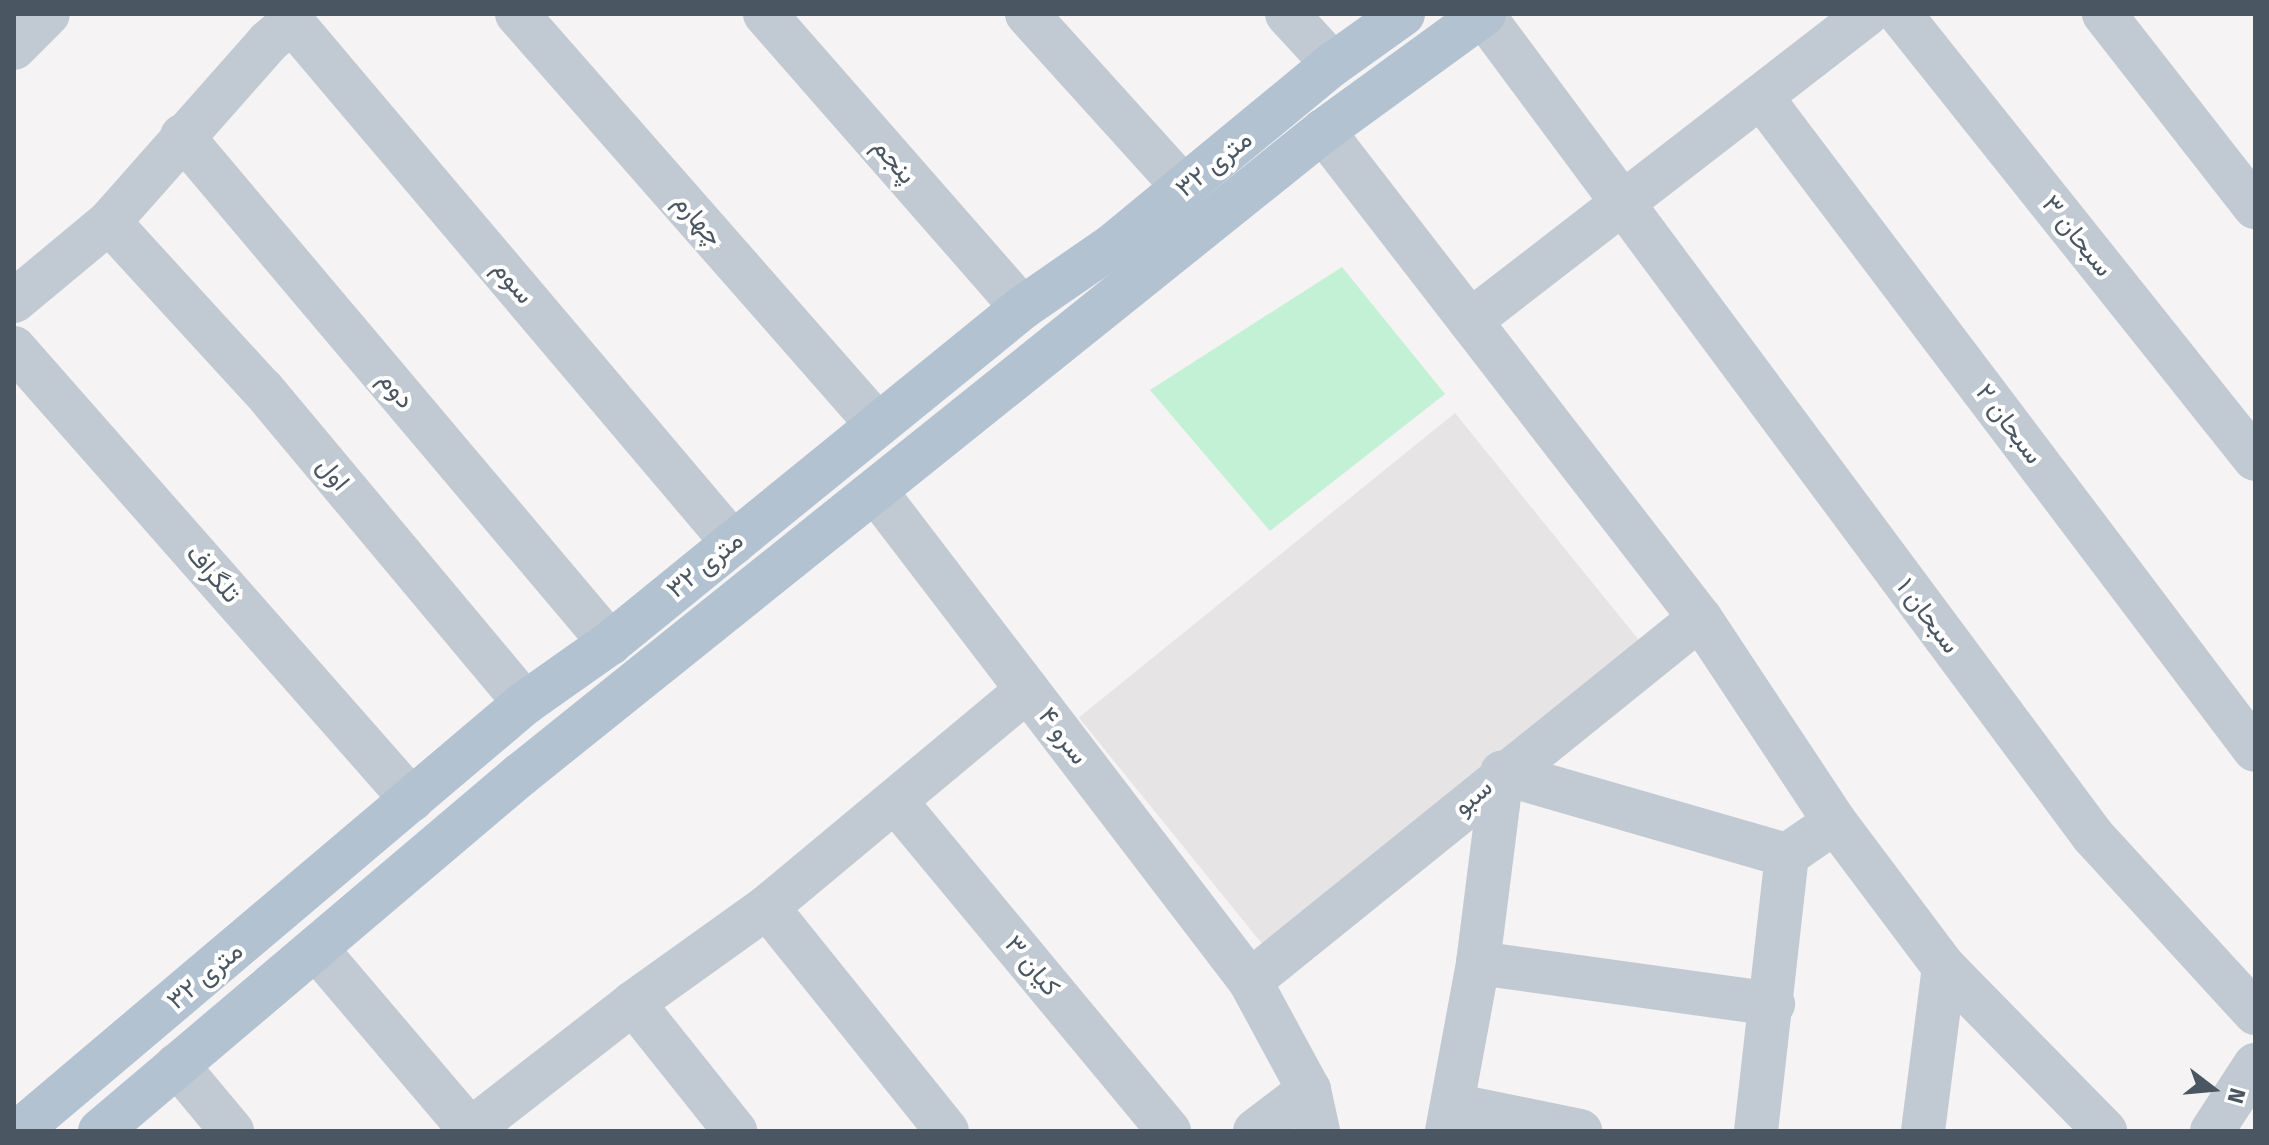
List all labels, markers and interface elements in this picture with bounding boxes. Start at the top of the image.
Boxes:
street label: ۳۲ متری [1170,124,1258,204]
street label: پنجم [865,131,923,191]
street label: چهارم [667,187,729,253]
street label: سبحان ۳ [2035,189,2119,283]
street label: سوم [486,254,540,310]
street label: دوم [371,365,421,415]
street label: سبحان ۲ [1969,378,2049,470]
street label: اول [310,451,356,497]
street label: ۳۲ متری [661,525,749,605]
street label: تلگراف [179,538,247,610]
street label: سبحان ۱ [1890,572,1966,660]
street label: سرو ۴ [1031,701,1095,771]
street label: سبو [1447,772,1499,822]
street label: کیان ۳ [998,929,1066,1003]
street label: ۳۲ متری [161,935,249,1017]
north arrow [2173,1049,2253,1129]
text: N [2222,1085,2252,1106]

